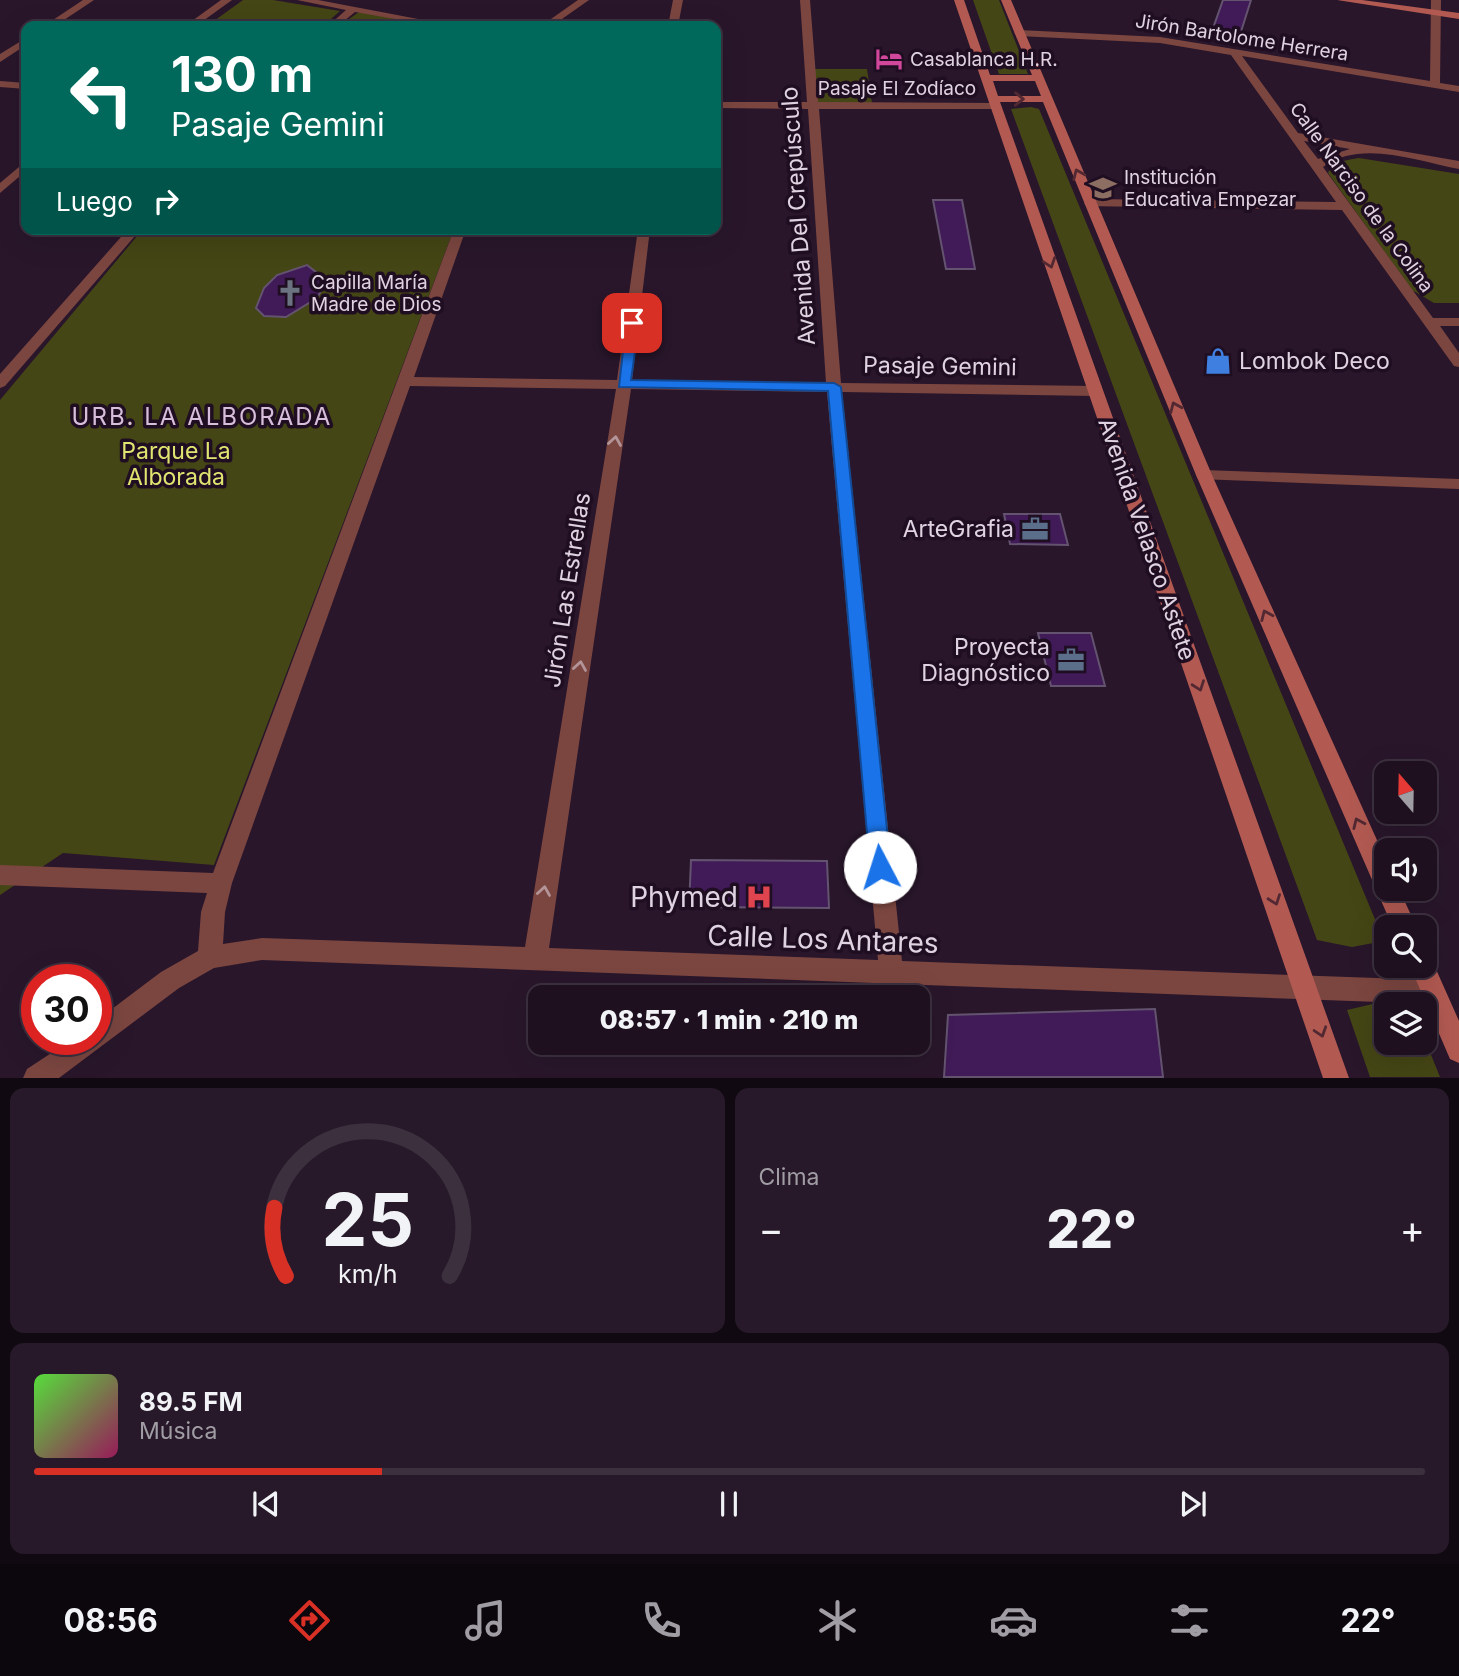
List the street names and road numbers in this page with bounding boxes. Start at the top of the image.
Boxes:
street label: Jirón Bartolome Herrera [1134,9,1350,66]
street label: Pasaje El Zodíaco [818,77,976,100]
street label: Avenida Del Crepúsculo [775,86,821,346]
street label: Calle Narciso de la Colina [1285,98,1438,297]
street label: Pasaje Gemini [863,351,1017,381]
street label: Avenida Velasco Astete [1092,414,1202,664]
street label: Jirón Las Estrellas [538,491,596,689]
street label: Calle Los Antares [707,918,939,960]

